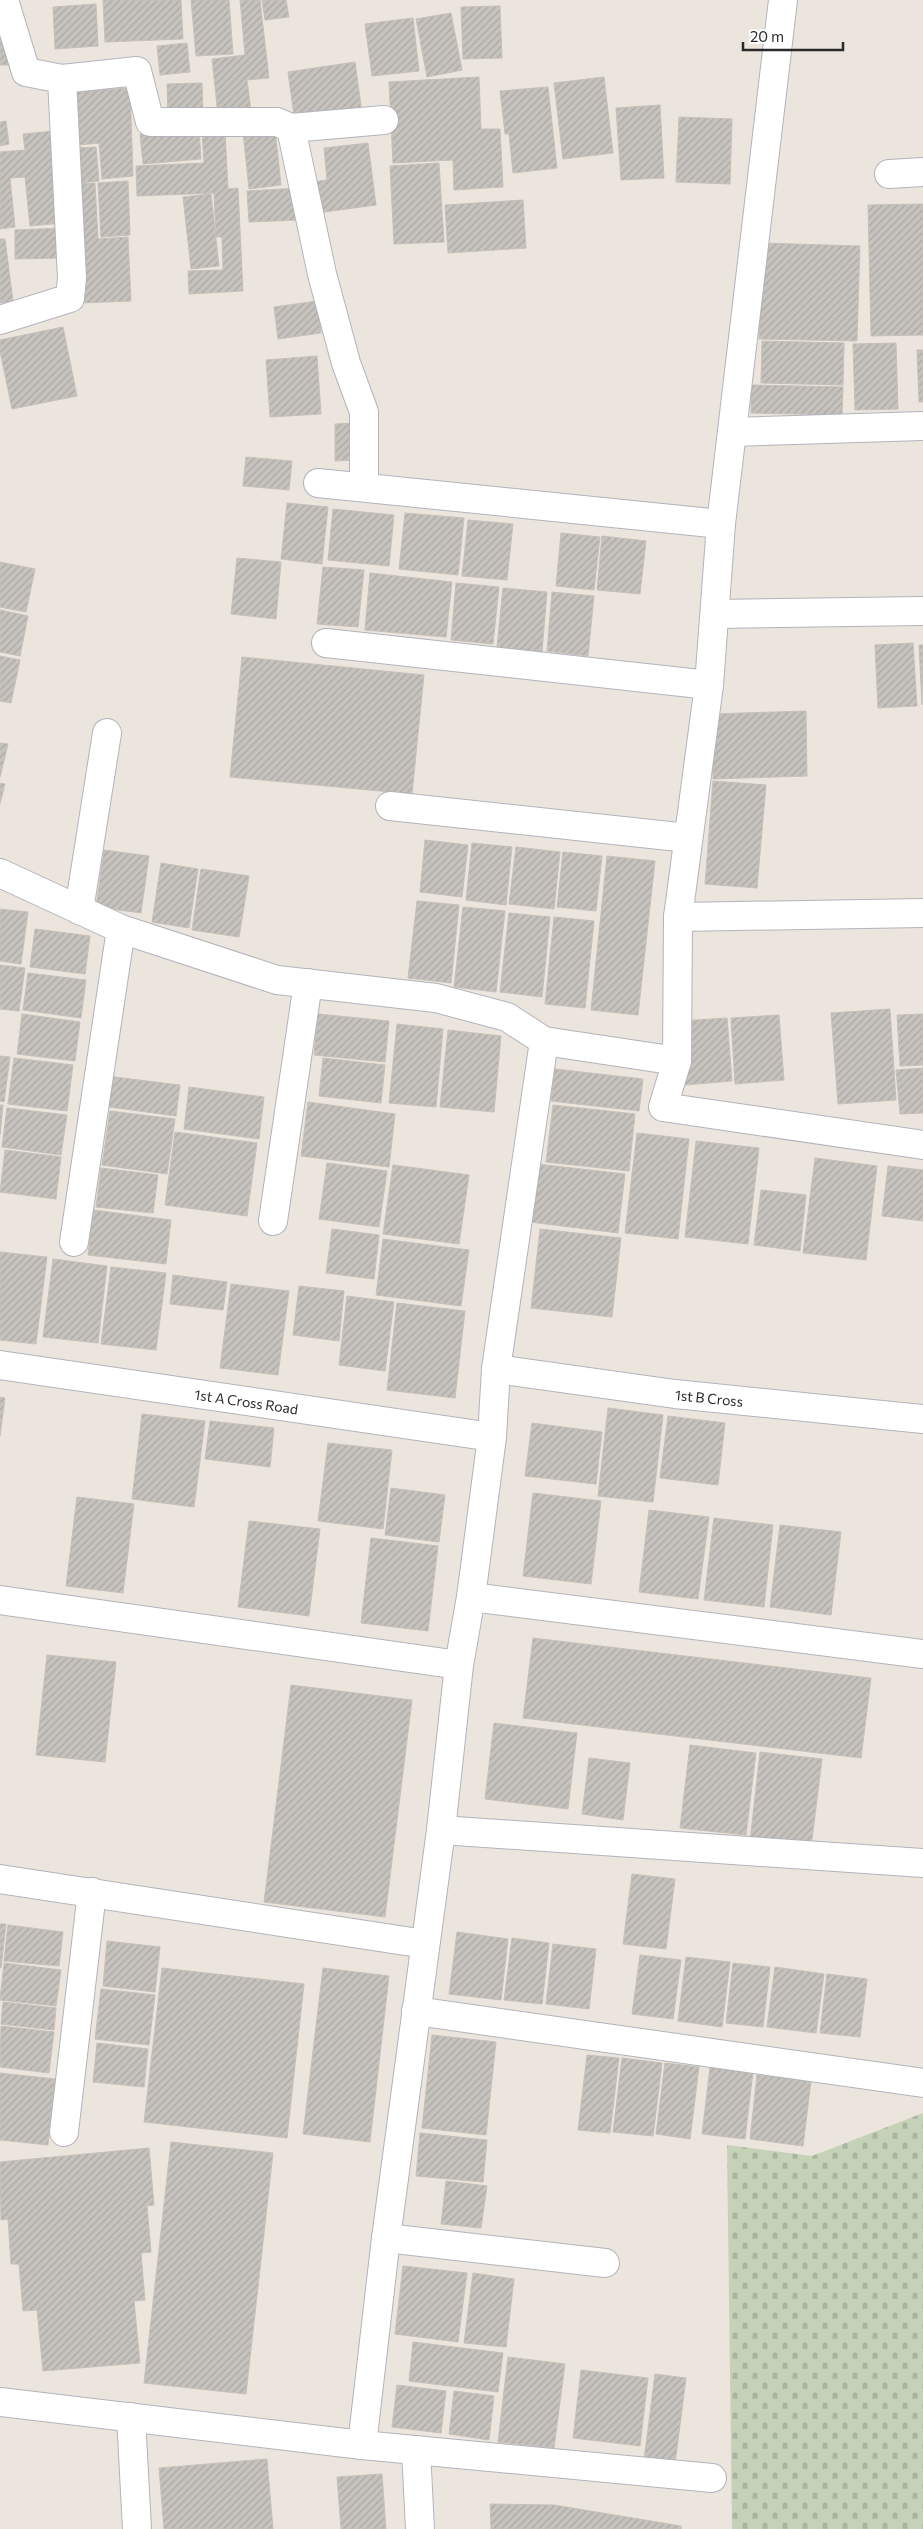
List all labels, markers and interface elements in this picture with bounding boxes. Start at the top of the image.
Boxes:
scale bar [743,20,843,52]
text: 20 m [750,27,784,45]
street label: 1st A Cross Road [193,1385,299,1417]
street label: 1st B Cross [674,1386,744,1409]

